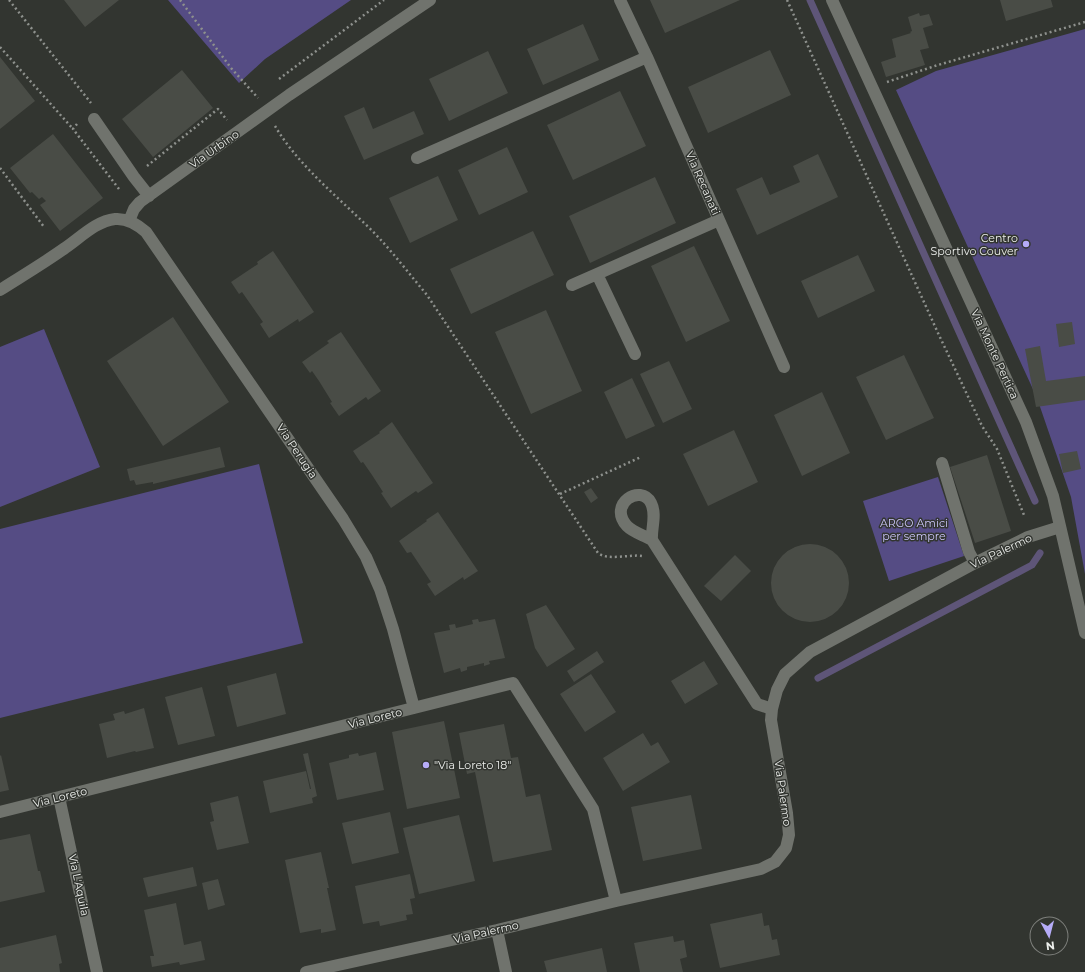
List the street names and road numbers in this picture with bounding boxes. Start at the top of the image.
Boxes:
street label: Via Urbino [186,127,242,171]
street label: Via Recanati [683,149,723,217]
street label: Via Monte Pertica [968,307,1022,401]
street label: Via Perugia [274,421,320,481]
street label: Via Palermo [968,531,1034,571]
street label: Via Loreto [347,705,404,731]
street label: Via Palermo [771,759,795,827]
street label: Via Loreto [32,784,89,810]
street label: Via L'Aquila [66,853,92,917]
street label: Via Palermo [452,918,520,946]

